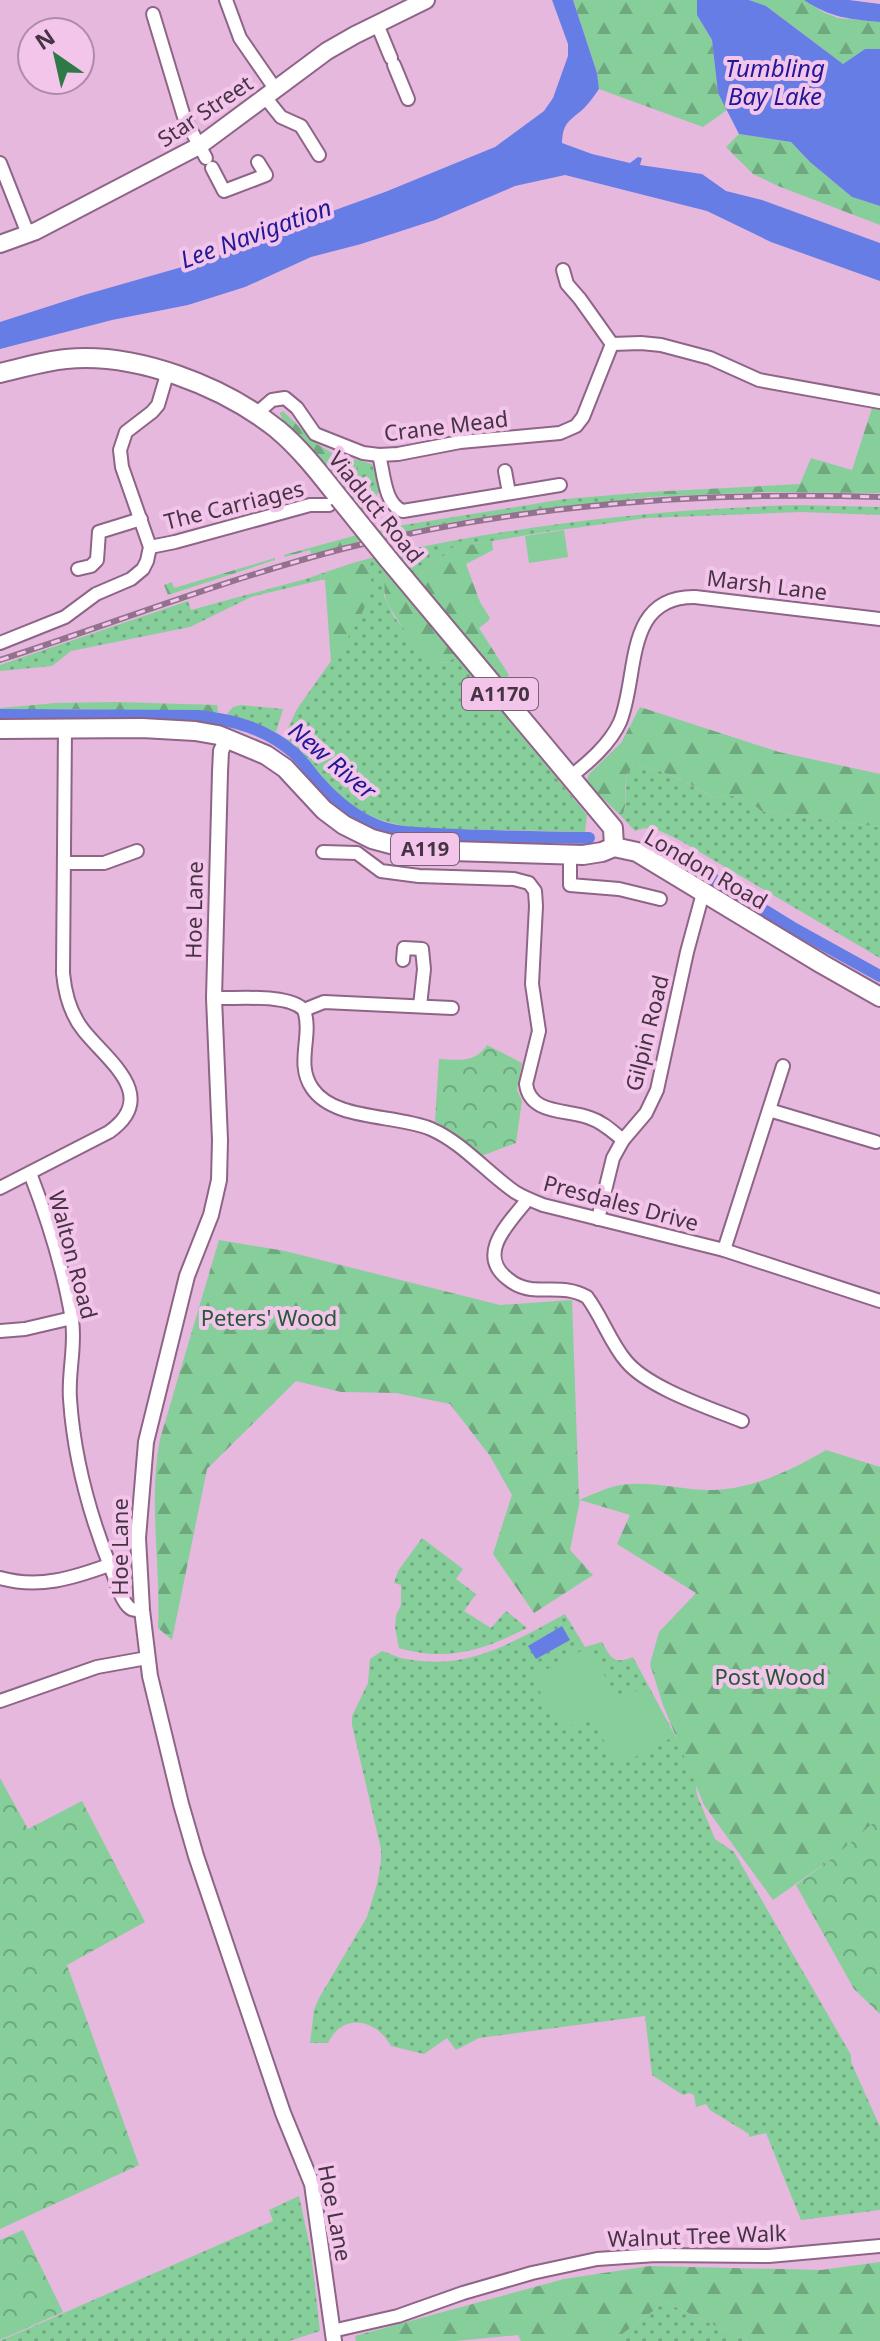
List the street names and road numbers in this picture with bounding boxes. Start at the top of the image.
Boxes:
street label: Star Street [151,67,258,153]
street label: Crane Mead [382,403,510,448]
street label: Viaduct Road [323,444,431,568]
street label: The Carriages [161,472,307,536]
street label: Marsh Lane [705,562,829,606]
road number: A1170 [462,678,538,710]
street label: London Road [639,821,774,915]
road number: A119 [391,833,459,865]
street label: Hoe Lane [177,861,209,959]
street label: Gilpin Road [617,972,675,1094]
street label: Presdales Drive [540,1167,702,1237]
street label: Walton Road [42,1187,105,1322]
street label: Hoe Lane [104,1498,134,1596]
street label: Hoe Lane [312,2162,360,2264]
street label: Walnut Tree Walk [607,2217,787,2253]

